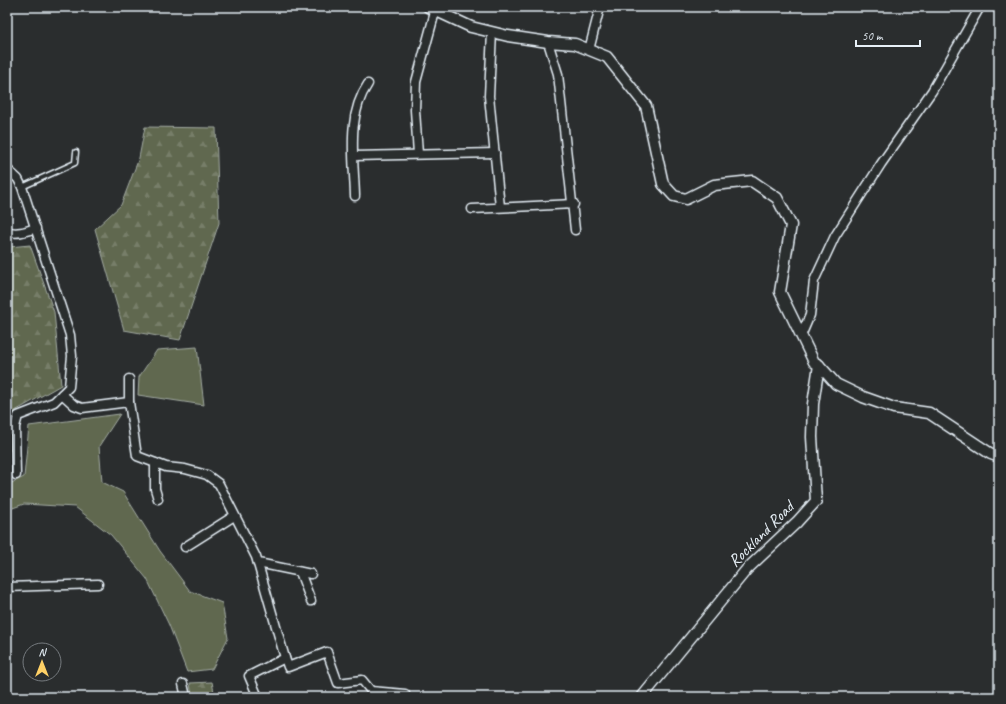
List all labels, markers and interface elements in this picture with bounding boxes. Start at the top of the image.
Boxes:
scale bar [856,22,920,48]
text: 50 m [862,28,884,44]
street label: Rockland Road [724,495,800,571]
north arrow [22,642,62,682]
text: N [39,645,48,659]

